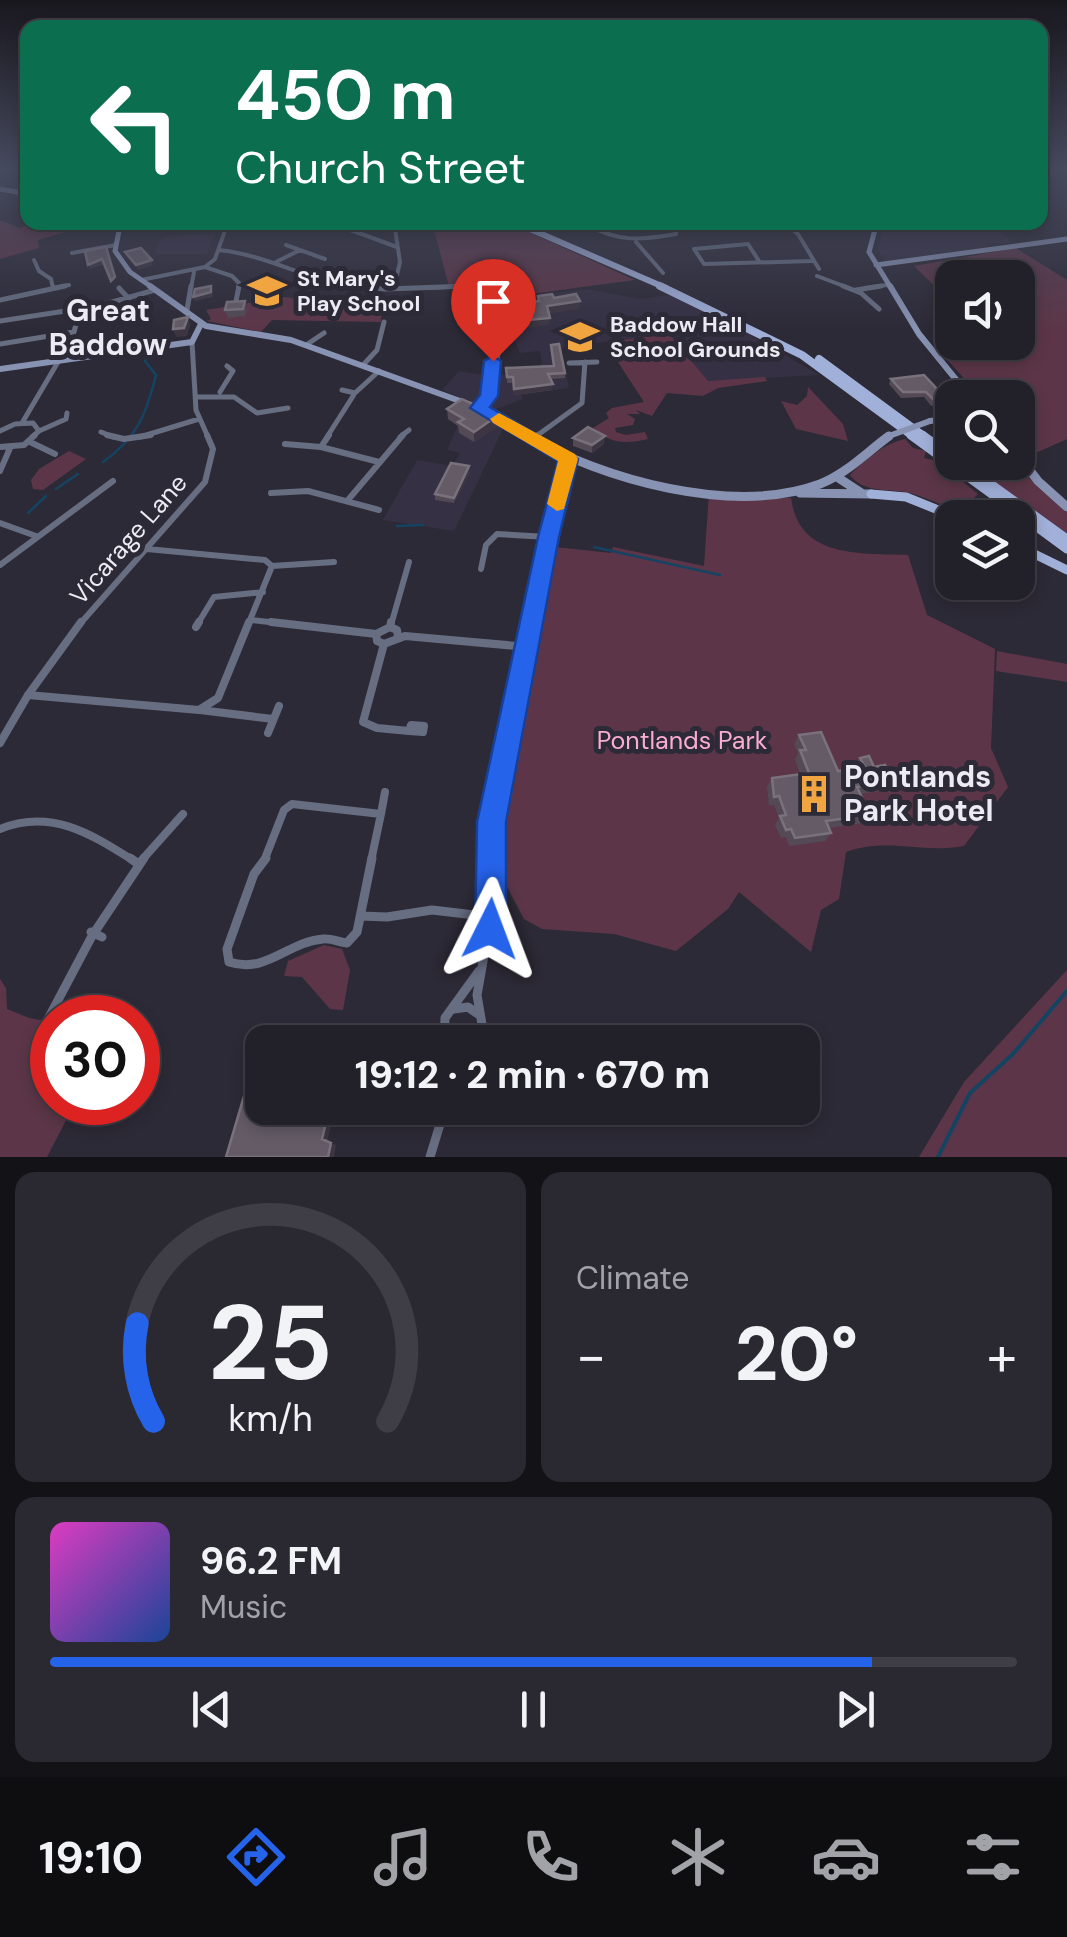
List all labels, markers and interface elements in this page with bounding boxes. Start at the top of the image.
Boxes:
text: 450 m [235,50,456,141]
icon: left [70,60,200,190]
text: Church Street [235,138,526,197]
pin [451,259,536,362]
map controls [935,260,1035,600]
button: sound [935,260,1035,360]
place label: St Mary's Play School [297,264,420,318]
school or university icon: St Mary's Play School [246,270,288,312]
icon: arrive [466,274,521,329]
district label: Great Baddow [49,291,168,364]
place label: Baddow Hall School Grounds [610,310,781,364]
school or university icon: Baddow Hall School Grounds [559,316,601,358]
button: search [935,380,1035,480]
street label: Vicarage Lane [62,467,194,612]
button: layers [935,500,1035,600]
park label: Pontlands Park [597,724,768,757]
place label: Pontlands Park Hotel [844,757,993,830]
building icon: Pontlands Park Hotel [793,773,835,815]
position arrow [438,877,542,981]
speed limit sign: 30 [30,995,160,1125]
text: 19:12 · 2 min · 670 m [355,1050,710,1100]
text: Climate [576,1257,690,1299]
text: 25 [208,1276,333,1411]
text: 20° [735,1306,858,1403]
text: − [576,1320,606,1392]
text: + [987,1320,1017,1392]
text: km/h [228,1396,313,1442]
text: 96.2 FM [200,1536,342,1586]
text: Music [200,1586,287,1628]
icon: previous [184,1682,239,1737]
icon: pause [506,1682,561,1737]
icon: next [828,1682,883,1737]
icon: directions [221,1822,291,1892]
icon: music [368,1822,438,1892]
icon: phone [516,1822,586,1892]
icon: climate [663,1822,733,1892]
icon: car [811,1822,881,1892]
icon: filters [958,1822,1028,1892]
text: 19:10 [39,1828,143,1887]

